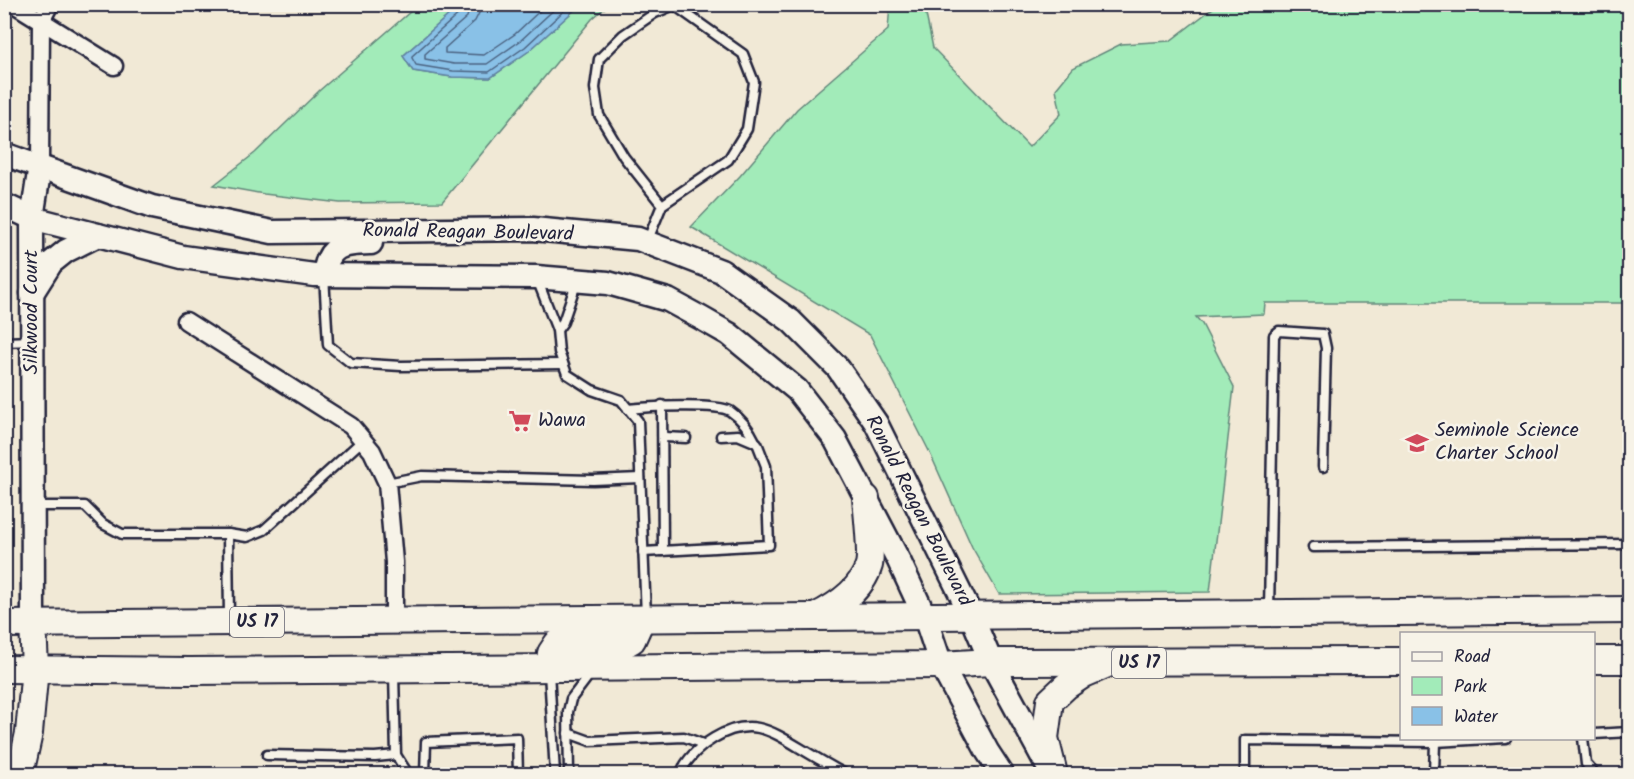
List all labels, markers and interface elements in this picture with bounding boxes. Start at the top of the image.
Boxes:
street label: Ronald Reagan Boulevard [362,215,575,251]
street label: Silkwood Court [16,250,48,374]
place label: Wawa [538,405,586,437]
supermarket icon: Wawa [507,408,533,434]
street label: Ronald Reagan Boulevard [856,410,981,613]
place label: Seminole Science Charter School [1435,415,1579,470]
school or university icon: Seminole Science Charter School [1404,430,1430,456]
road number: US 17 [230,607,284,637]
legend [1400,632,1595,740]
text: Road [1454,643,1491,672]
road number: US 17 [1112,648,1166,678]
text: Park [1454,673,1487,702]
text: Water [1454,703,1499,732]

